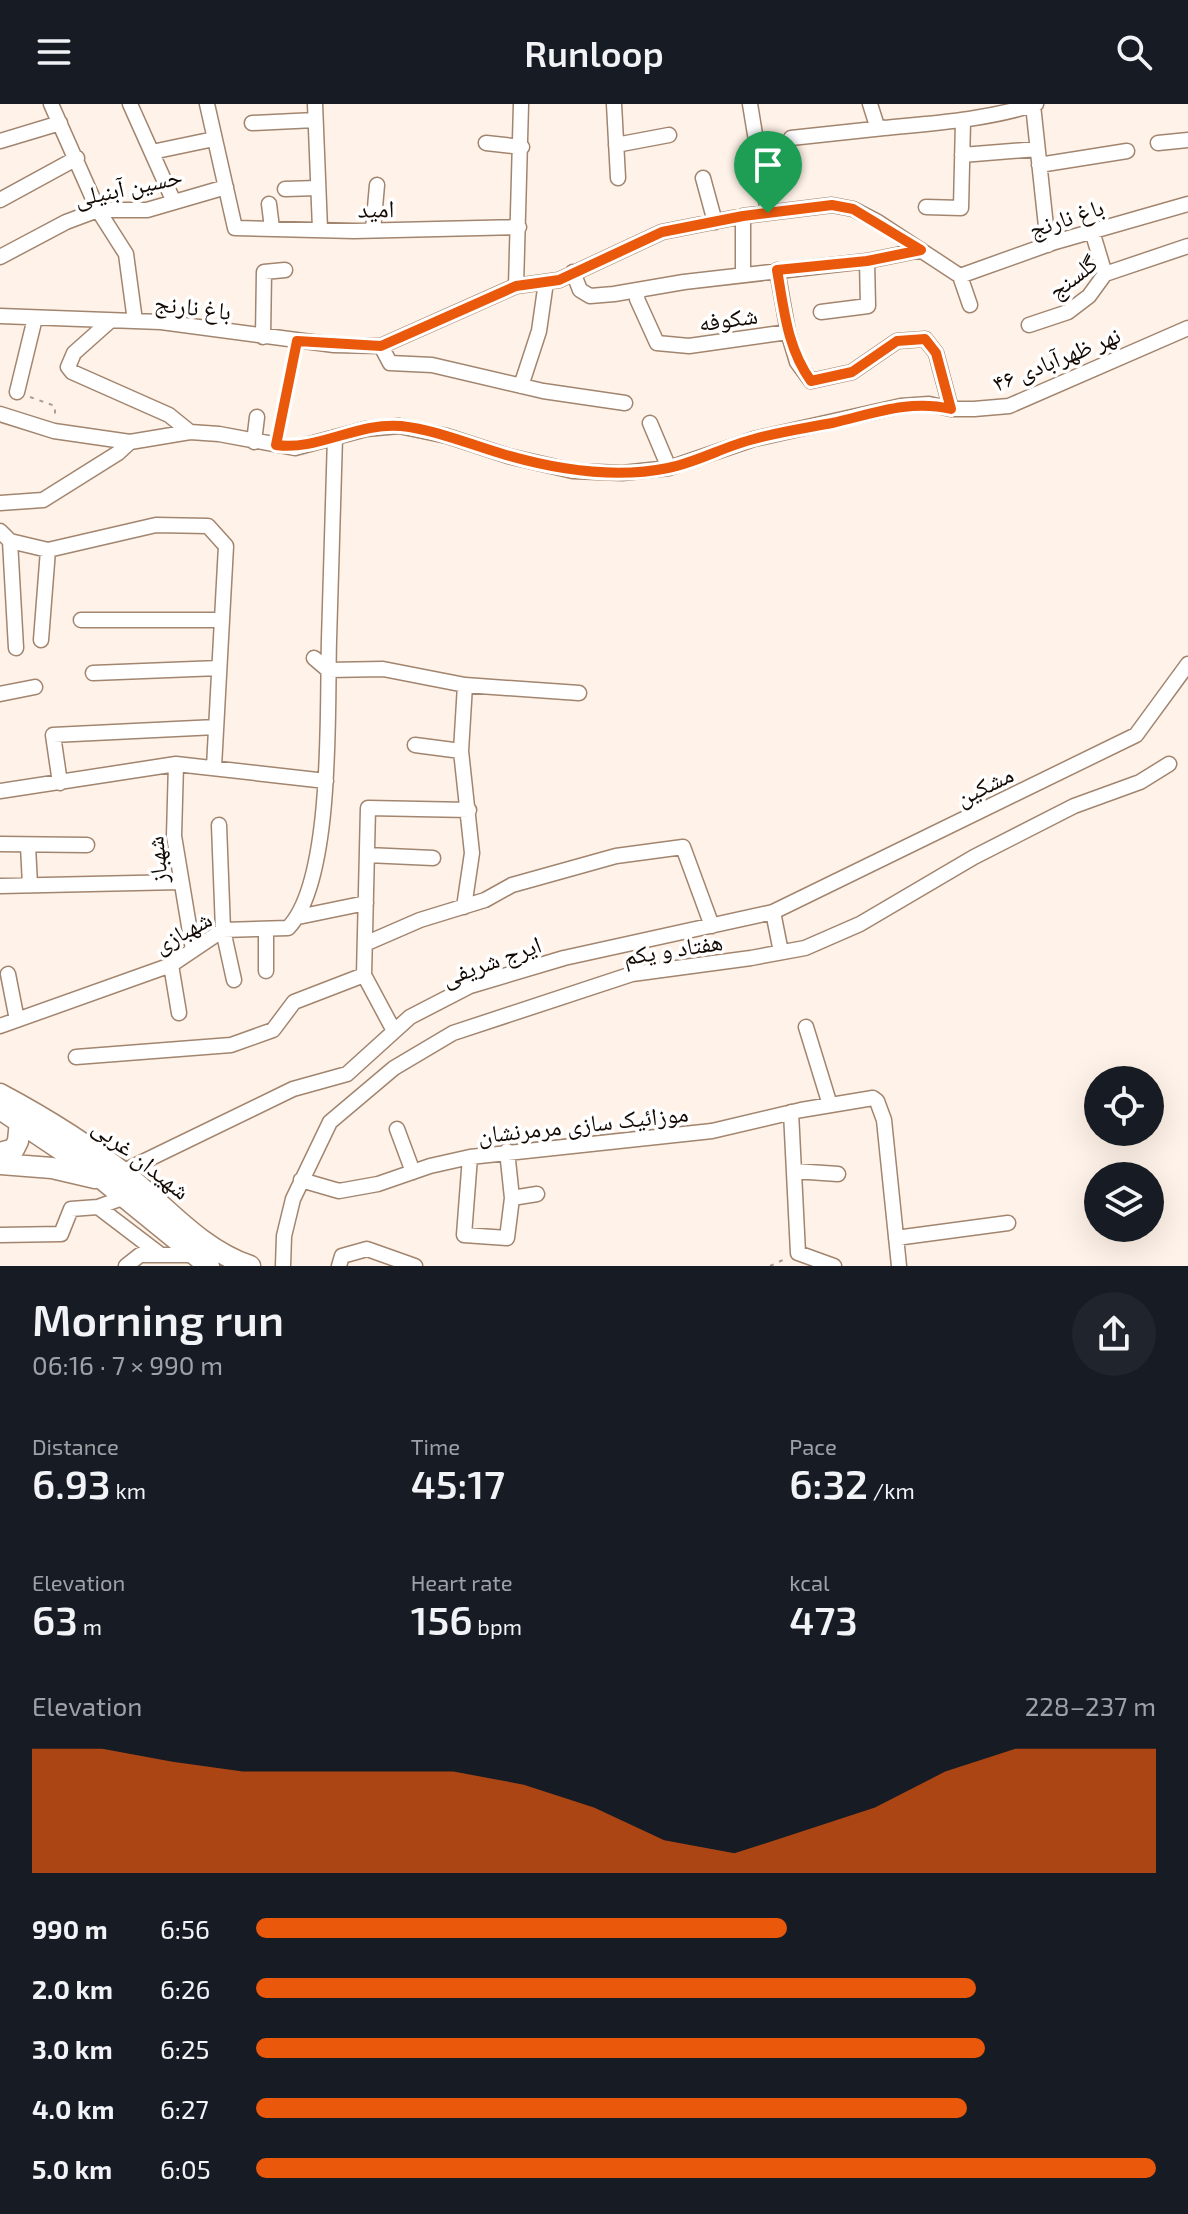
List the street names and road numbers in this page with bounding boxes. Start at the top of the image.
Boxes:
street label: حسین آبنیلی [71,160,185,213]
street label: باغ نارنج [1025,191,1108,245]
street label: امید [357,193,395,223]
street label: گلسنج [1042,248,1104,306]
street label: باغ نارنج [153,287,233,327]
street label: شکوفه [697,300,759,336]
street label: نهر ظهرآبادی ۴۶ [988,319,1125,398]
street label: مشکین [950,759,1018,812]
street label: شهباز [139,835,174,886]
street label: شهبازی [148,903,217,960]
street label: هفتاد و یکم [621,926,725,973]
street label: ایرج شریفی [437,929,545,993]
street label: موزائیک سازی مرمرنشان [476,1098,690,1149]
street label: شهیدان غربی [87,1111,196,1206]

